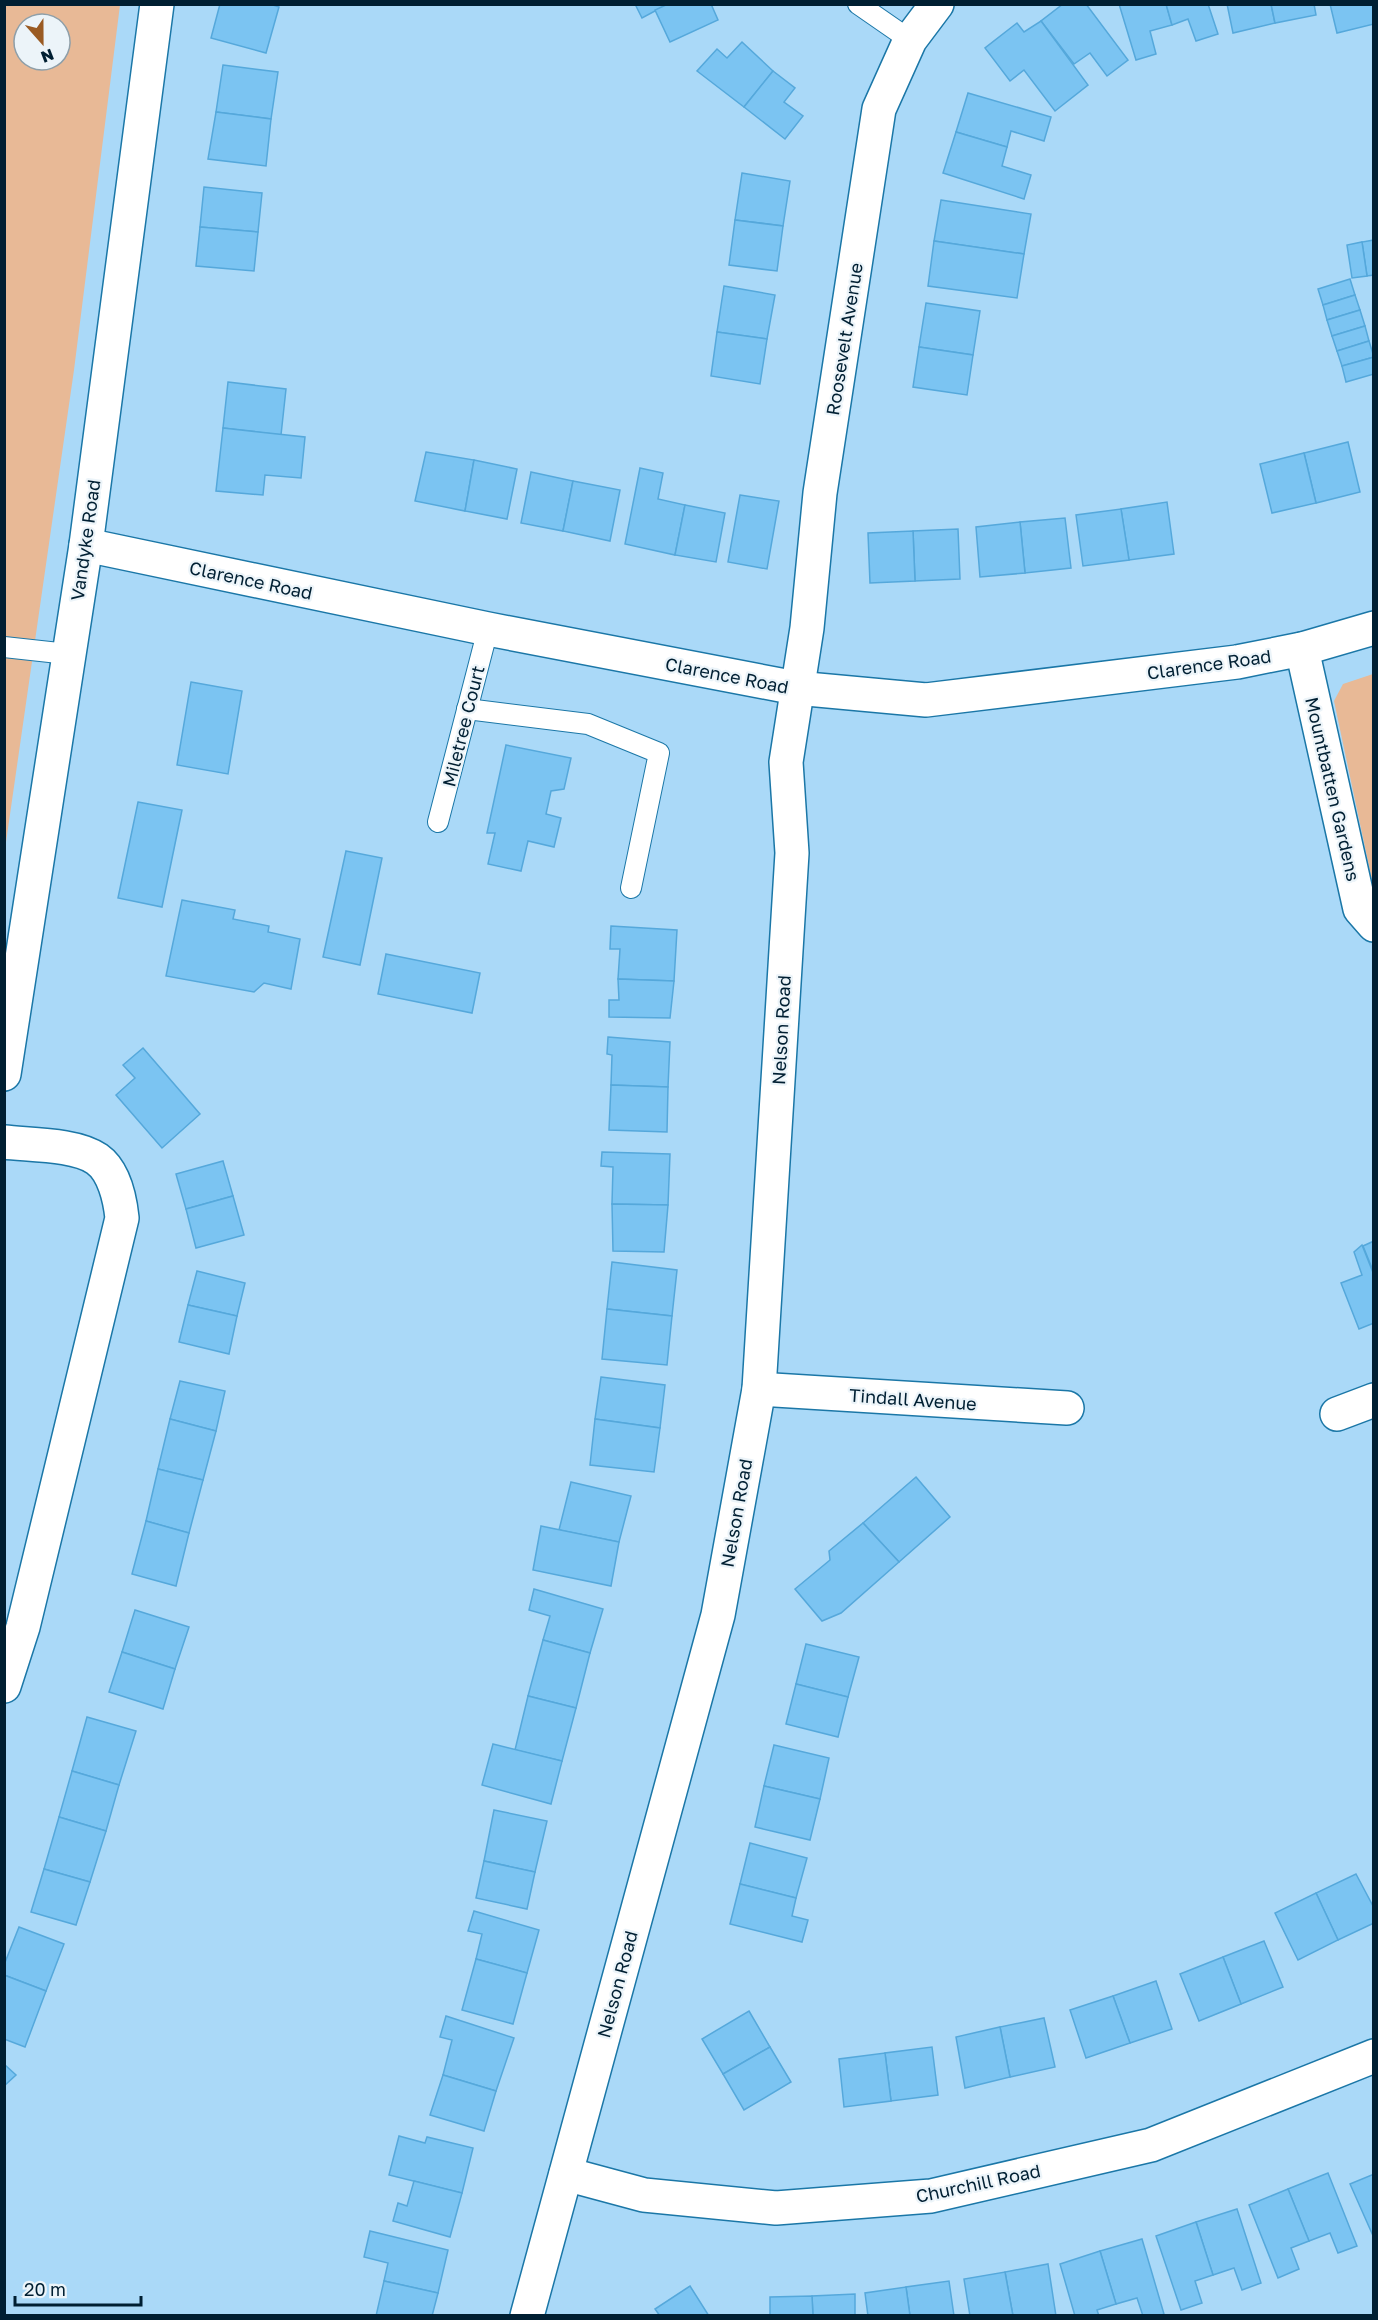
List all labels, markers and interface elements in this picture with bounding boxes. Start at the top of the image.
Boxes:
north arrow [12,12,72,72]
text: N [38,44,57,68]
street label: Roosevelt Avenue [821,261,867,417]
street label: Vandyke Road [66,478,104,602]
street label: Clarence Road [187,556,315,604]
street label: Clarence Road [1145,644,1273,684]
street label: Clarence Road [663,652,791,698]
street label: Miletree Court [437,663,489,789]
street label: Mountbatten Gardens [1301,695,1365,883]
street label: Nelson Road [767,975,795,1085]
street label: Tindall Avenue [848,1384,978,1414]
street label: Nelson Road [716,1457,756,1569]
street label: Nelson Road [592,1928,642,2040]
street label: Churchill Road [914,2159,1042,2207]
scale bar [15,2269,141,2307]
text: 20 m [24,2278,66,2300]

